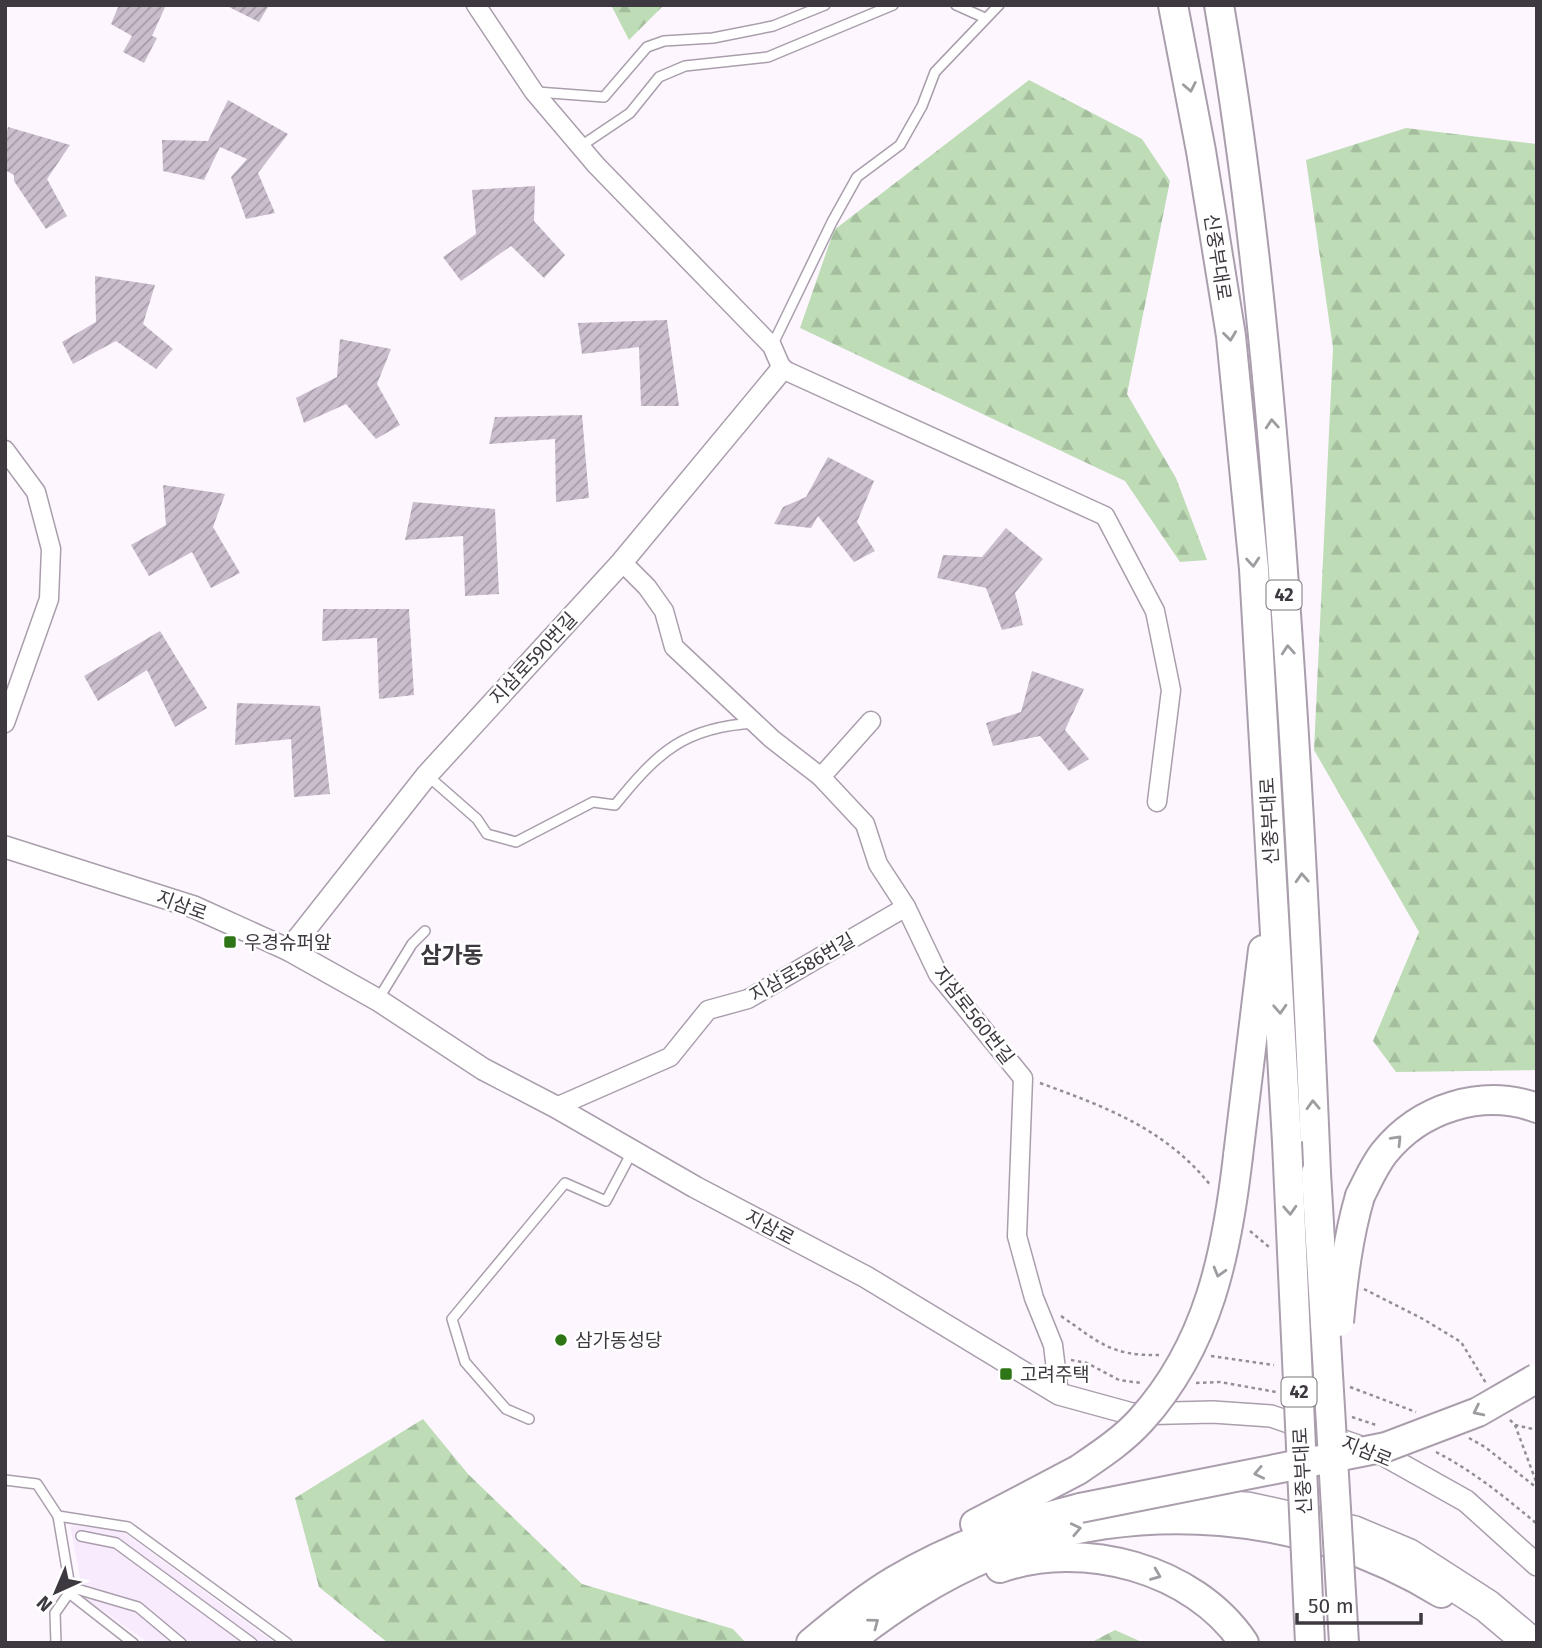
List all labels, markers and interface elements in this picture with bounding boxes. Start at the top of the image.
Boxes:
one-way arrow [1181,81,1196,93]
street label: 신중부대로 [1199,212,1236,302]
one-way arrow [1223,330,1238,342]
one-way arrow [1265,418,1280,429]
one-way arrow [1245,557,1260,568]
road number: 42 [1266,580,1302,610]
street label: 지삼로590번길 [485,608,582,709]
one-way arrow [1281,645,1296,656]
street label: 신중부대로 [1256,777,1283,865]
one-way arrow [1295,872,1310,883]
street label: 지삼로 [153,886,210,925]
street label: 지삼로586번길 [746,928,859,1007]
place label: 우경슈퍼앞 [244,931,332,954]
marker: 우경슈퍼앞 [222,934,238,950]
district label: 삼가동 [420,941,484,969]
street label: 지삼로560번길 [928,962,1019,1069]
one-way arrow [1273,1004,1288,1015]
one-way arrow [1306,1099,1321,1110]
one-way arrow [1389,1136,1401,1148]
one-way arrow [1283,1204,1298,1215]
street label: 지삼로 [741,1205,798,1250]
one-way arrow [1213,1265,1227,1277]
place label: 삼가동성당 [575,1329,662,1352]
marker: 삼가동성당 [553,1332,569,1348]
place label: 고려주택 [1020,1363,1090,1386]
marker: 고려주택 [998,1366,1014,1382]
road number: 42 [1282,1378,1316,1406]
one-way arrow [1473,1403,1485,1417]
street label: 신중부대로 [1289,1427,1316,1515]
street label: 지삼로 [1338,1431,1395,1472]
one-way arrow [1253,1464,1265,1479]
one-way arrow [1070,1523,1082,1538]
north arrow [21,1557,91,1627]
one-way arrow [1149,1566,1161,1580]
scale bar [1297,1582,1421,1626]
text: N [32,1591,57,1617]
text: 50 m [1308,1593,1354,1619]
one-way arrow [866,1618,879,1631]

